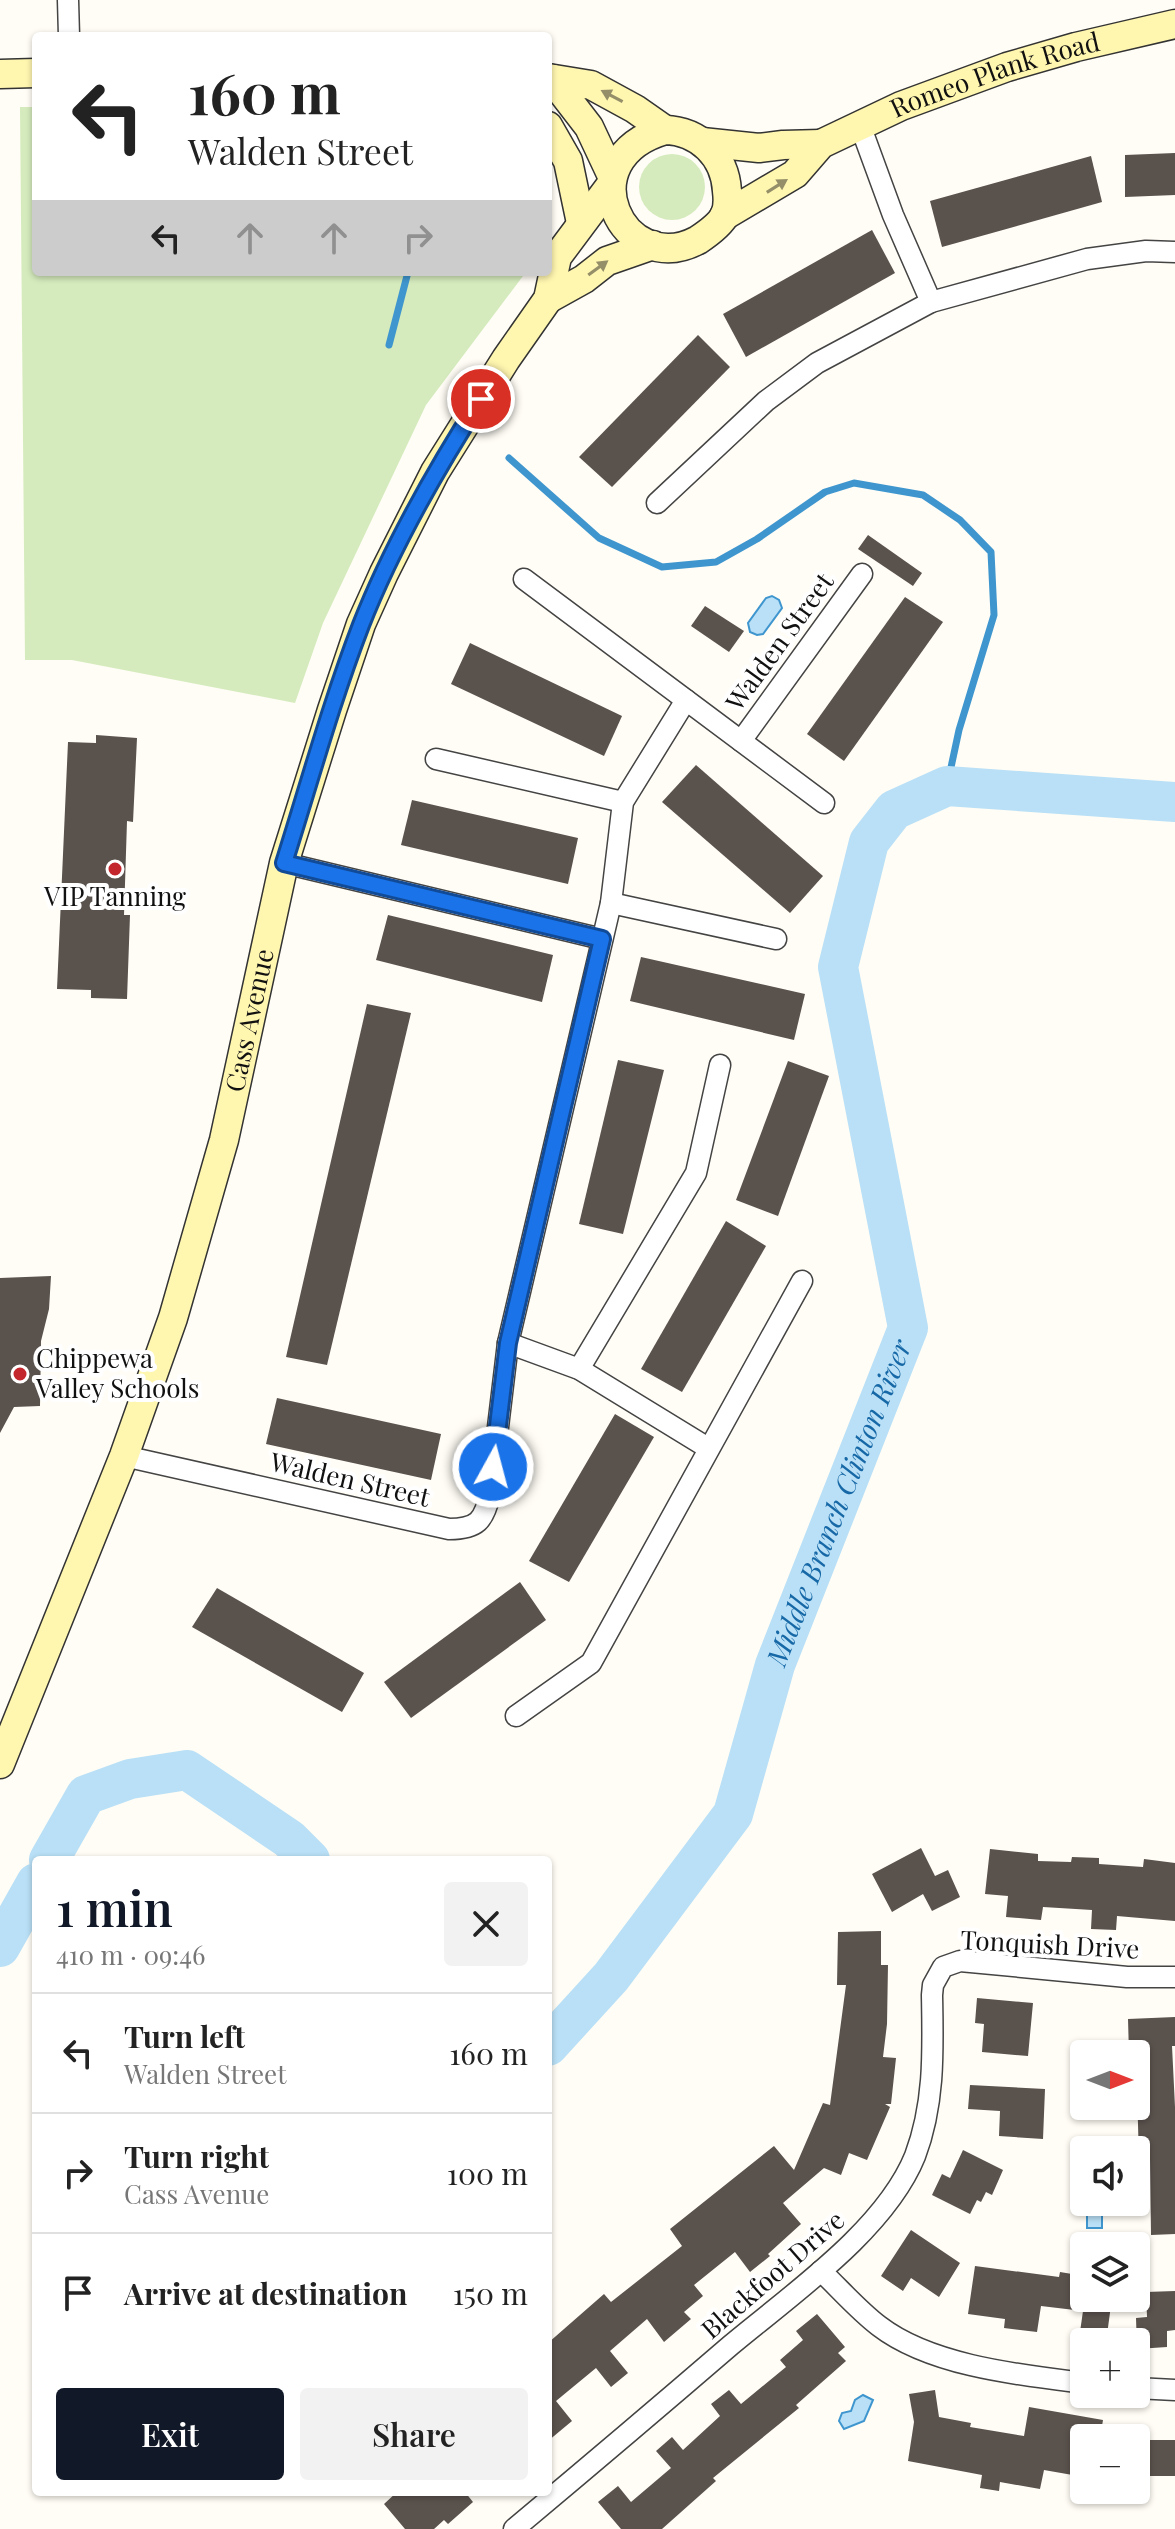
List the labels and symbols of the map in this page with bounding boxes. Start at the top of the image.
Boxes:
street label: Romeo Plank Road [884,23,1103,125]
one-way arrow [600,89,623,103]
one-way arrow [766,179,788,193]
one-way arrow [588,261,609,276]
pin [447,365,515,433]
street label: Walden Street [716,564,841,718]
marker: VIP Tanning [106,860,124,878]
place label: VIP Tanning [43,878,186,913]
street label: Cass Avenue [216,945,281,1095]
water label: Middle Branch Clinton River [756,1333,919,1672]
place label: Chippewa Valley Schools [35,1340,199,1405]
marker: Chippewa Valley Schools [11,1365,29,1383]
position arrow [451,1425,535,1509]
street label: Walden Street [266,1443,434,1514]
street label: Tonquish Drive [960,1921,1140,1966]
north arrow [1070,2040,1150,2120]
street label: Blackfoot Drive [693,2202,851,2346]

